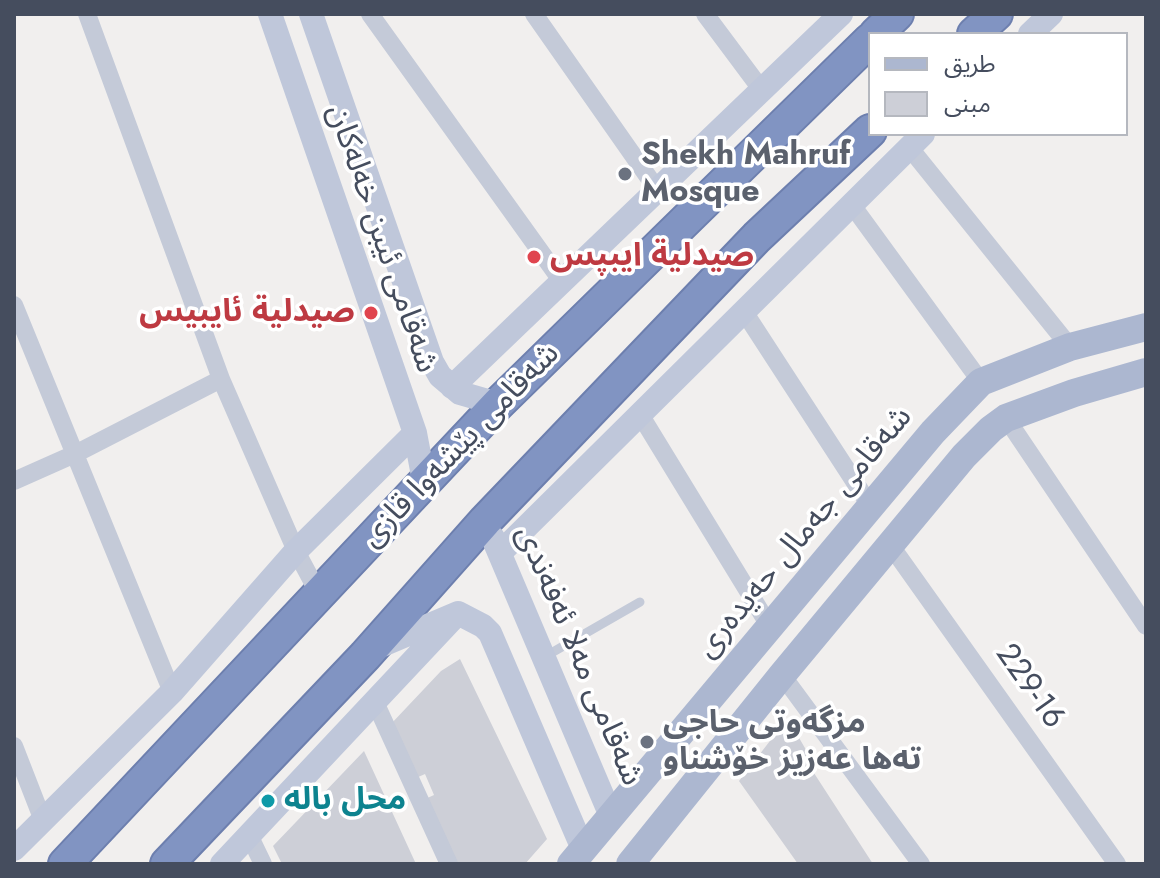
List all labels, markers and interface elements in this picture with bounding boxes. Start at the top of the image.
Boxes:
legend [868,32,1128,136]
text: طريق [944,46,996,81]
text: مبنى [944,86,991,121]
street label: شەقامی ئیبن خەلەکان [317,100,445,378]
place label: Shekh Mahruf Mosque [641,137,850,212]
marker: Shekh Mahruf Mosque [616,165,634,183]
place label: صيدلية ایبپس [550,238,754,276]
marker: صيدلية ایبپس [525,248,543,266]
place label: صيدلية ئايبيس [139,294,355,332]
marker: صيدلية ئايبيس [362,304,380,322]
street label: شەقامی پێشەوا قازی [354,336,568,556]
street label: شەقامی جەمال حەیدەری [689,399,921,667]
street label: شەقامی مەلا ئەفەندی [506,520,650,792]
street label: 229-16 [986,637,1072,737]
place label: مزگەوتی حاجی تەها عەزیز خۆشناو [663,705,921,780]
marker: مزگەوتی حاجی تەها عەزیز خۆشناو [638,733,656,751]
place label: محل باله [284,782,406,820]
marker: محل باله [259,792,277,810]

